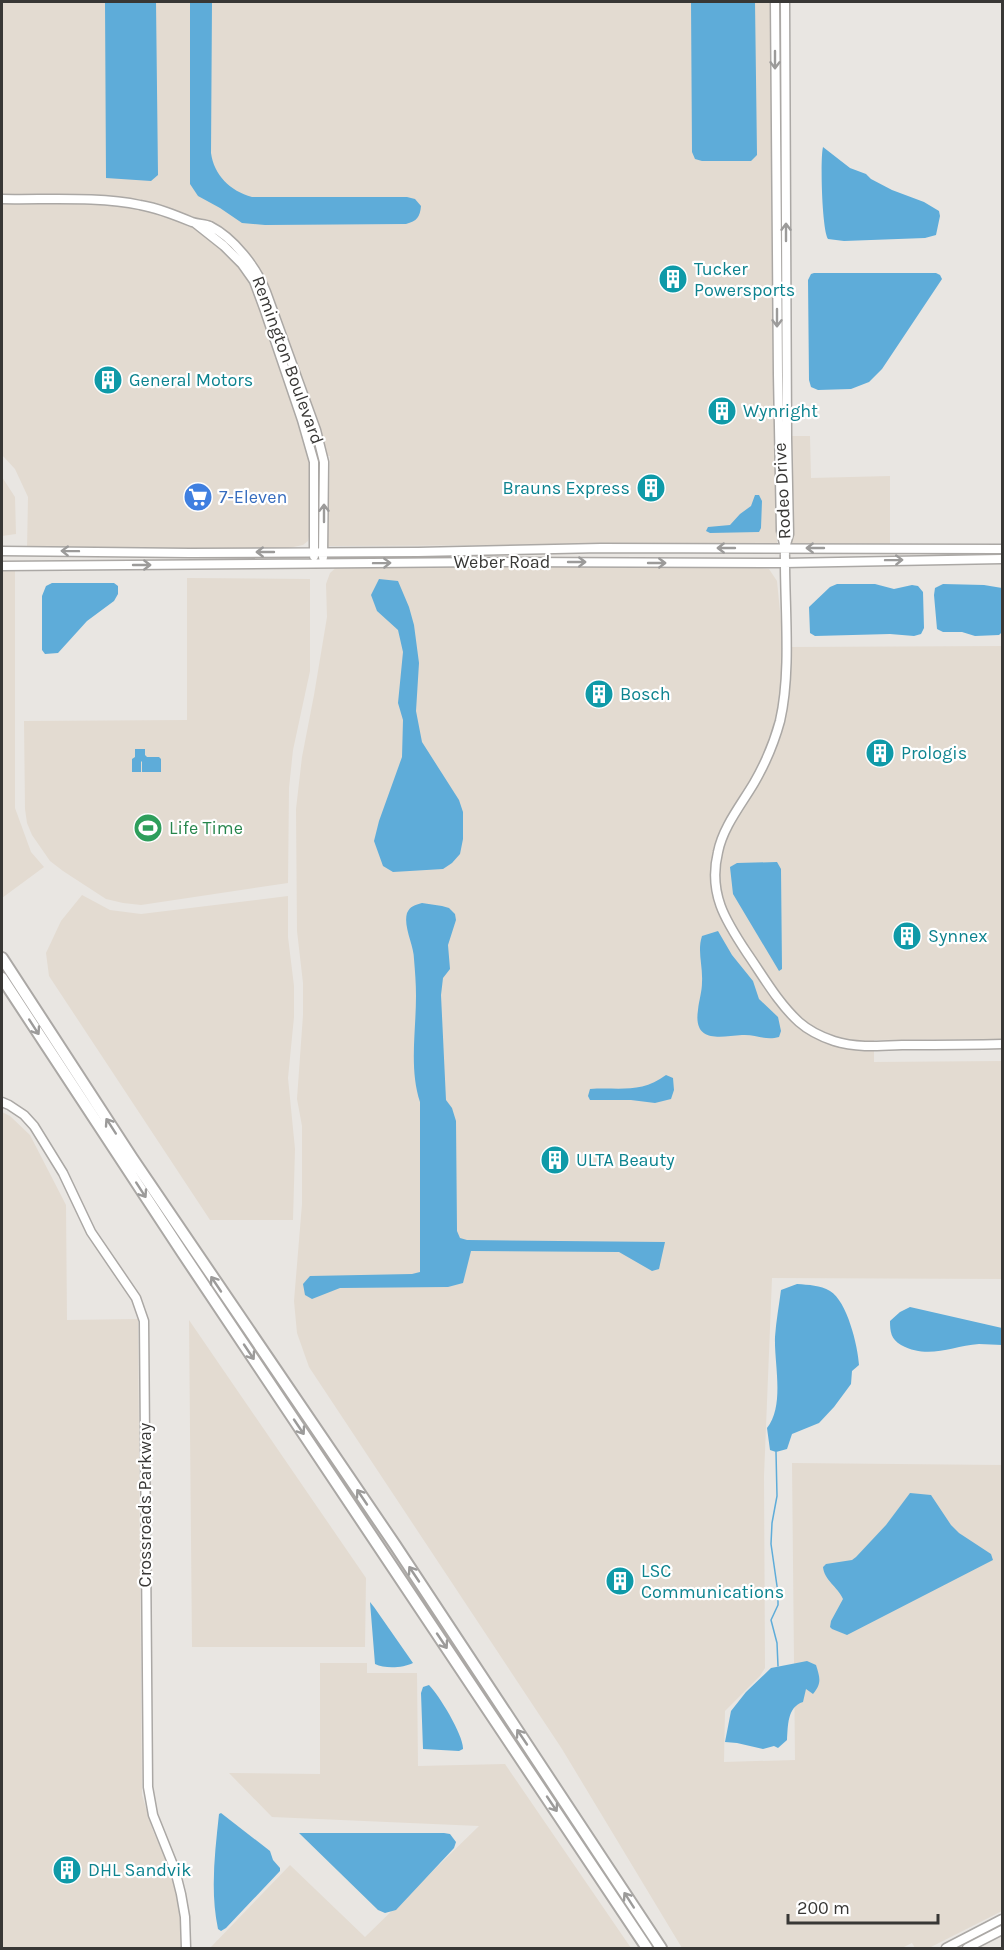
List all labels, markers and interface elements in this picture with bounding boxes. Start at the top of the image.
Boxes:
one-way arrow [770,49,781,69]
one-way arrow [780,223,792,243]
place label: Tucker Powersports [694,258,795,301]
building icon: Tucker Powersports [657,263,689,295]
street label: Remington Boulevard [247,273,329,447]
one-way arrow [771,307,783,327]
building icon: General Motors [92,364,124,396]
place label: General Motors [129,369,253,391]
building icon: Wynright [706,395,738,427]
place label: Wynright [743,400,818,422]
street label: Rodeo Drive [768,442,796,540]
building icon: Brauns Express [635,472,667,504]
place label: Brauns Express [502,477,630,499]
supermarket icon: 7-Eleven [182,481,214,513]
place label: 7-Eleven [219,486,287,508]
one-way arrow [318,503,330,523]
one-way arrow [717,542,737,554]
one-way arrow [806,542,826,554]
one-way arrow [60,545,80,557]
one-way arrow [255,546,275,558]
street label: Weber Road [454,551,550,573]
one-way arrow [883,555,903,566]
one-way arrow [566,556,586,568]
one-way arrow [371,557,391,569]
one-way arrow [646,557,666,569]
one-way arrow [132,559,152,571]
building icon: Bosch [583,678,615,710]
place label: Bosch [620,683,671,705]
building icon: Prologis [864,737,896,769]
place label: Prologis [901,742,967,764]
sports icon: Life Time [132,812,164,844]
place label: Life Time [169,817,243,839]
building icon: Synnex [891,920,923,952]
place label: Synnex [928,925,987,947]
one-way arrow [28,1018,40,1035]
one-way arrow [105,1118,117,1135]
building icon: ULTA Beauty [539,1144,571,1176]
place label: ULTA Beauty [576,1149,675,1171]
one-way arrow [135,1181,147,1198]
one-way arrow [210,1276,222,1292]
one-way arrow [243,1344,255,1360]
one-way arrow [293,1418,305,1434]
street label: Crossroads Parkway [134,1422,156,1587]
one-way arrow [356,1489,368,1505]
place label: LSC Communications [641,1560,784,1603]
building icon: LSC Communications [604,1565,636,1597]
one-way arrow [408,1566,420,1583]
one-way arrow [436,1632,448,1649]
one-way arrow [516,1729,528,1745]
one-way arrow [545,1796,558,1813]
building icon: DHL Sandvik [51,1854,83,1886]
place label: DHL Sandvik [88,1859,191,1881]
scale bar [788,1887,938,1925]
one-way arrow [623,1892,635,1908]
text: 200 m [797,1897,850,1919]

